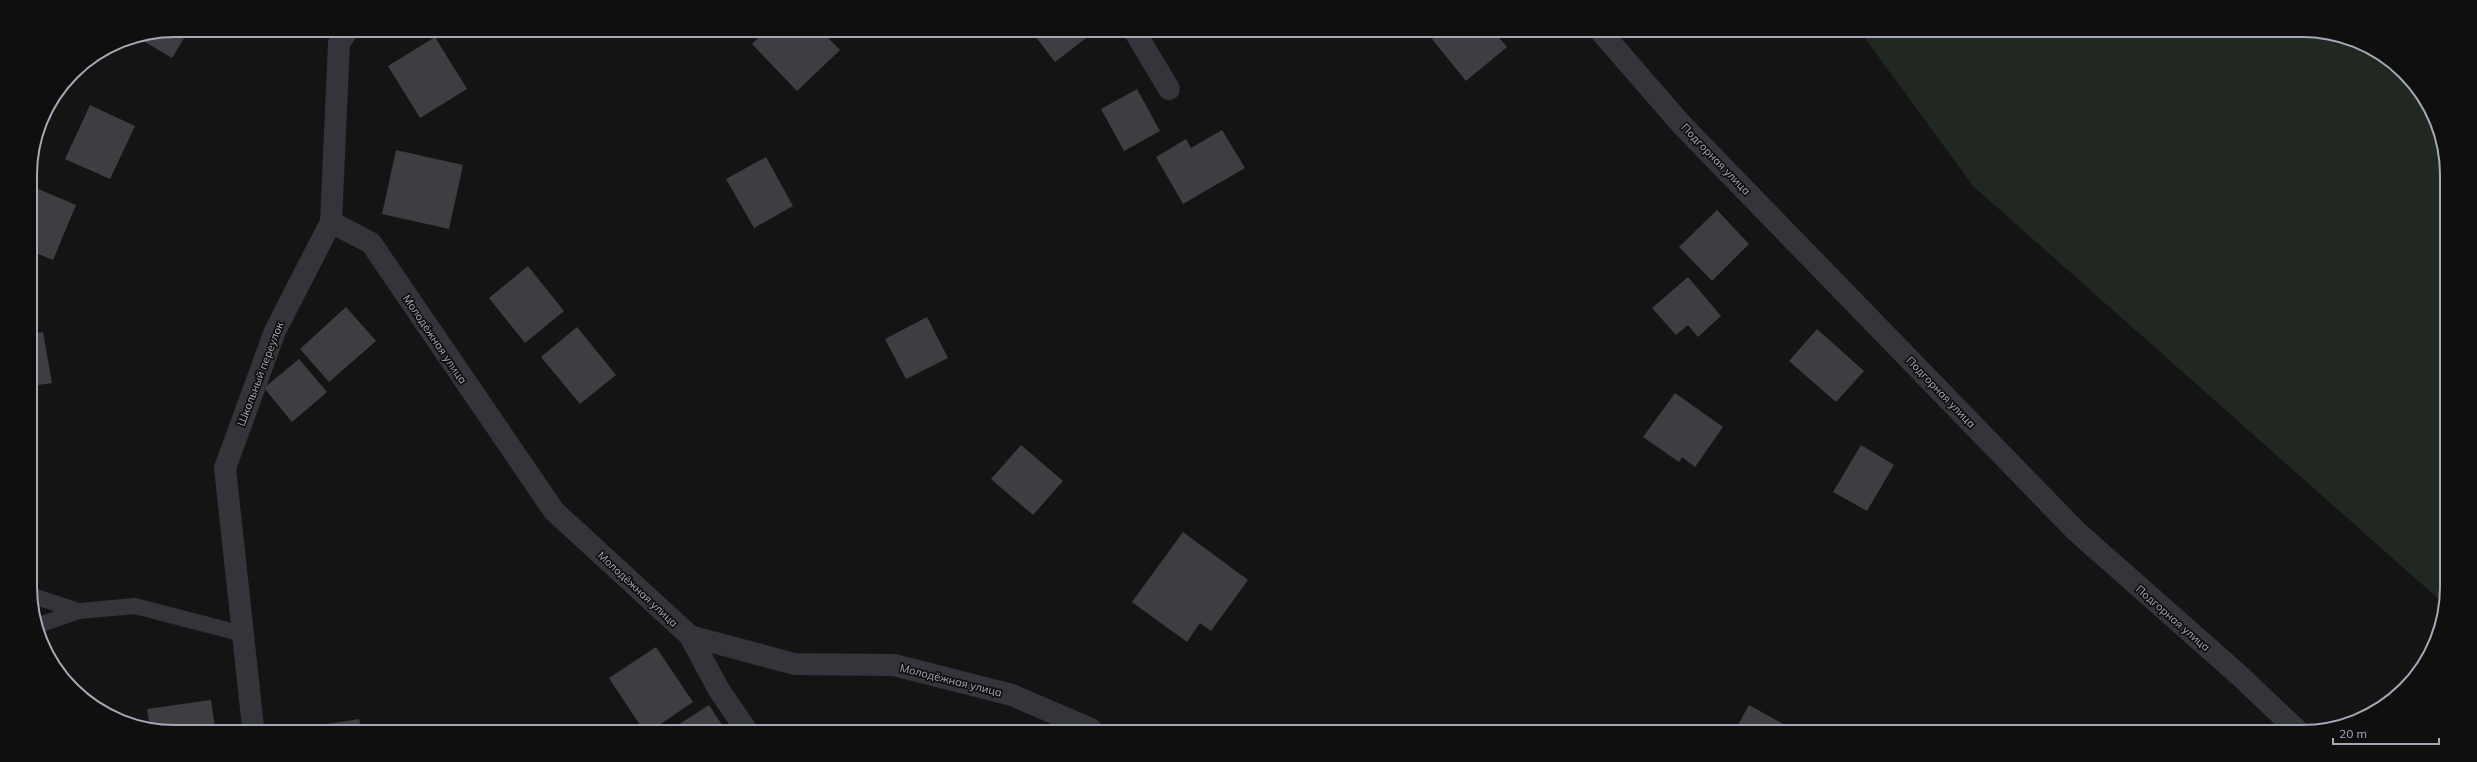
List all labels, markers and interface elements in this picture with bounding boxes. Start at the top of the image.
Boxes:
street label: Подгорная улица [1678,120,1754,198]
street label: Молодёжная улица [400,292,470,386]
street label: Школьный переулок [234,320,286,428]
street label: Подгорная улица [1903,353,1979,431]
street label: Молодёжная улица [595,548,681,630]
street label: Подгорная улица [2133,582,2213,654]
street label: Молодёжная улица [899,661,1003,699]
scale bar [2333,720,2439,746]
text: 20 m [2339,726,2367,741]

